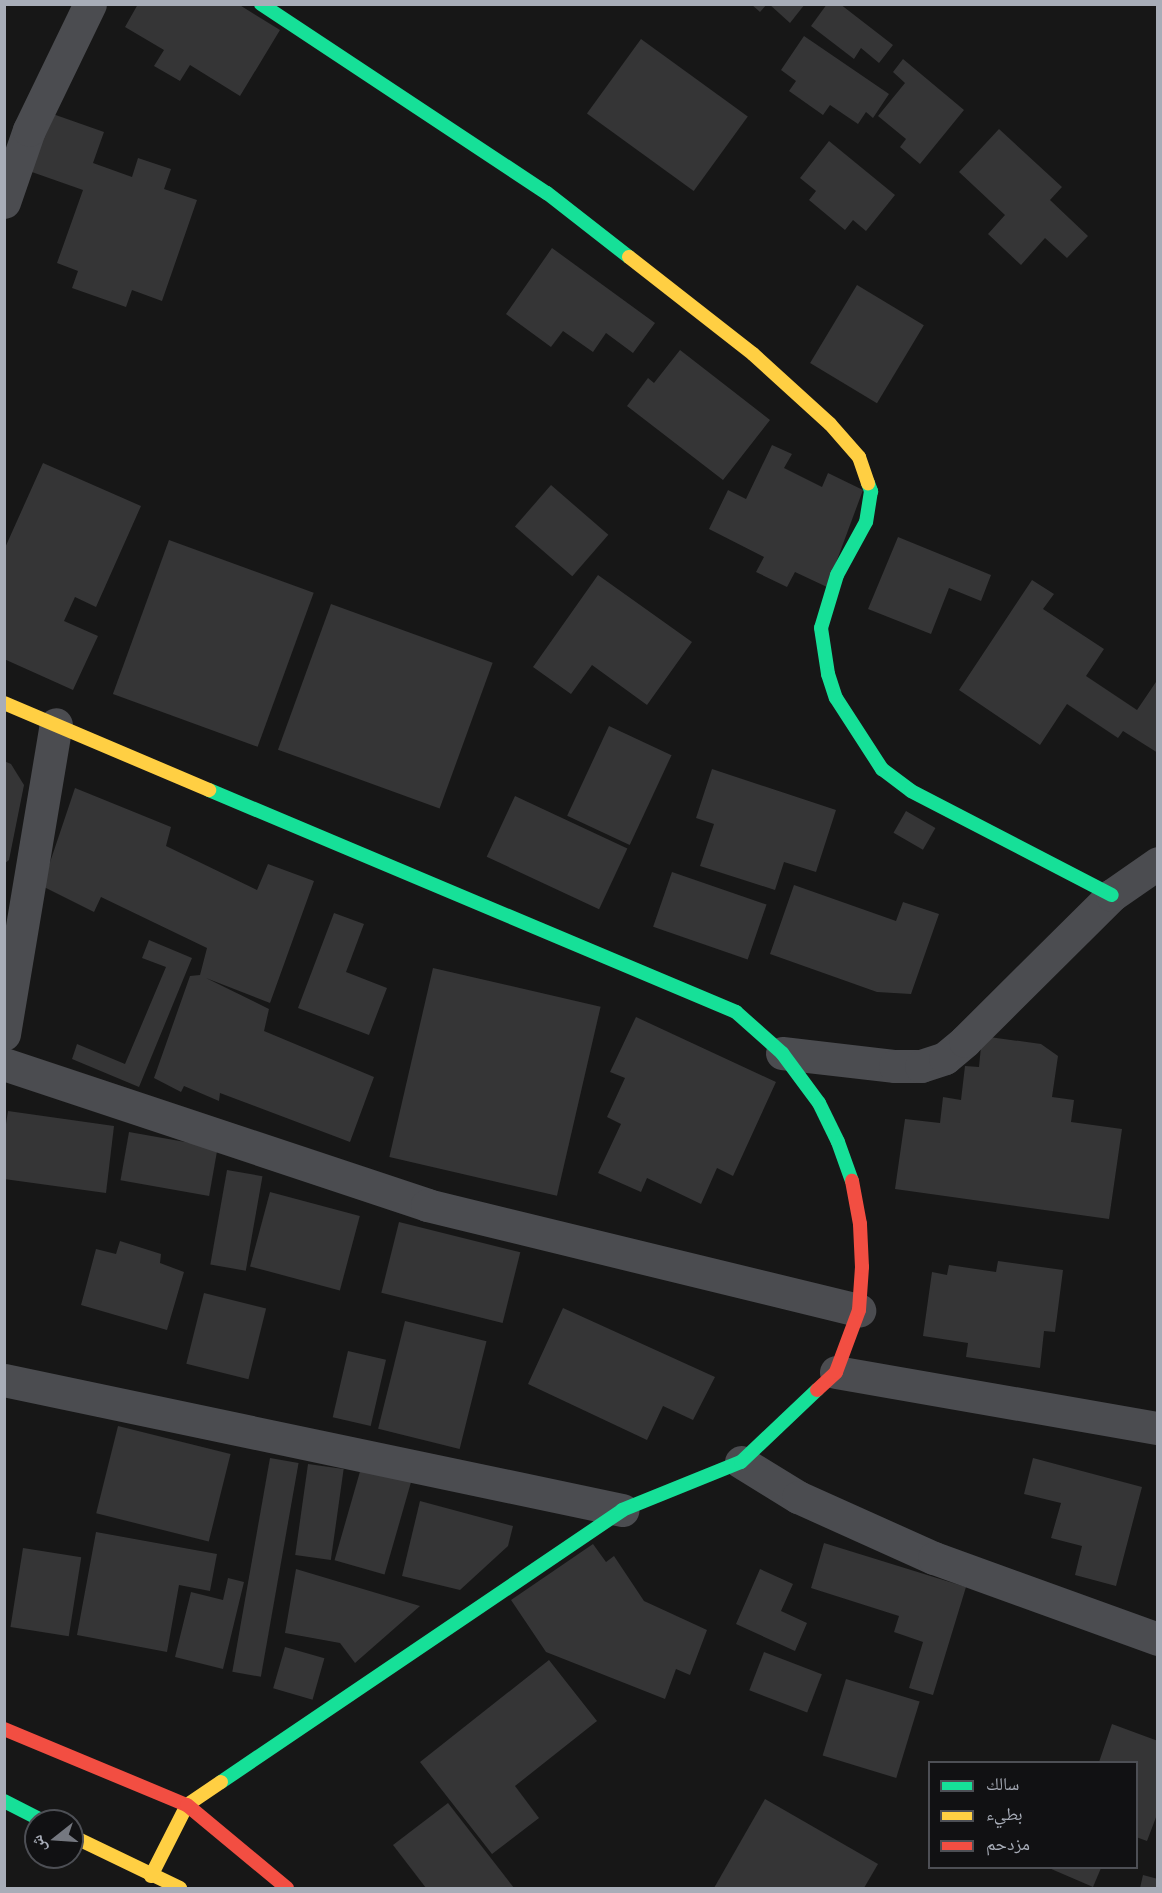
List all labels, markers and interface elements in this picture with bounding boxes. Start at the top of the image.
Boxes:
legend [928,1761,1138,1869]
text: سالك [986,1773,1019,1795]
text: بطيء [986,1803,1023,1825]
north arrow [24,1809,84,1869]
text: ش [27,1833,51,1855]
text: مزدحم [986,1833,1030,1855]

